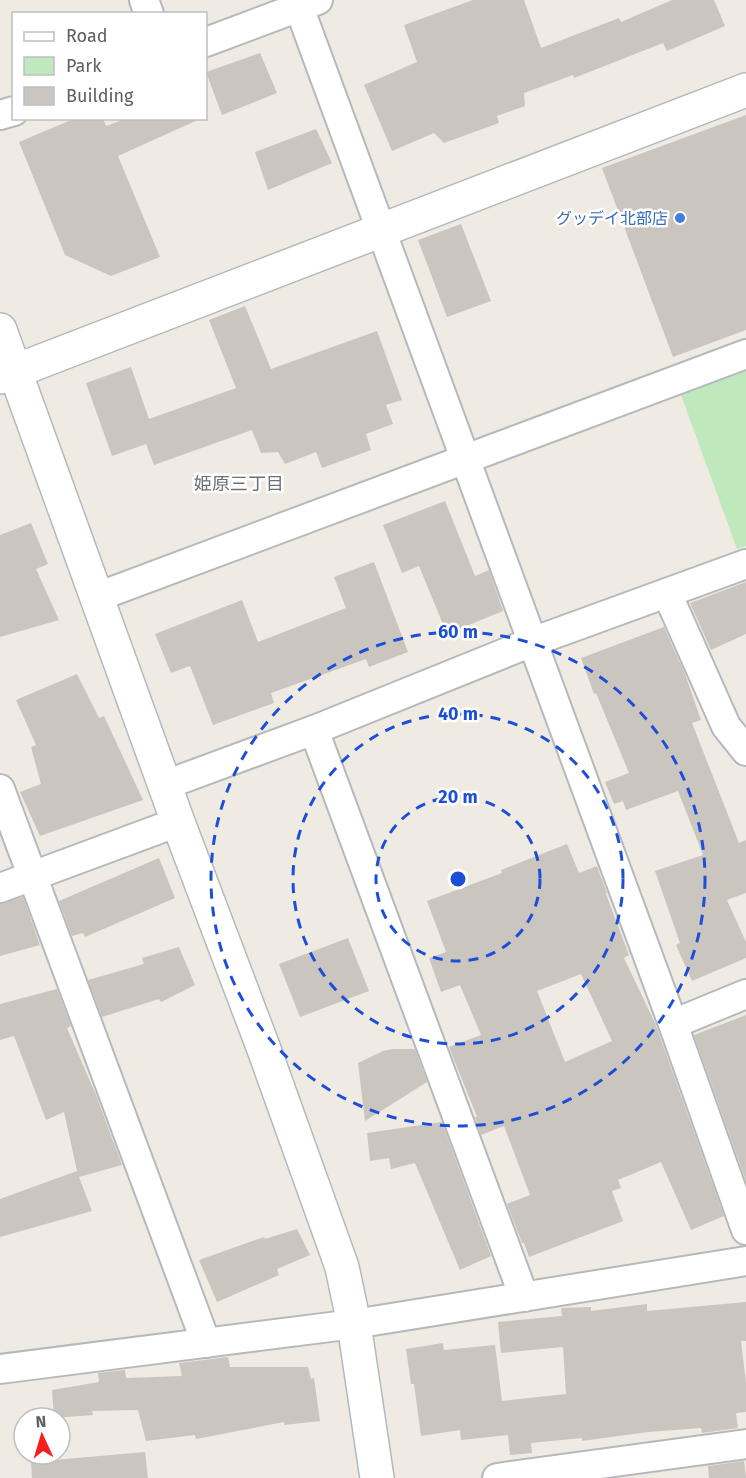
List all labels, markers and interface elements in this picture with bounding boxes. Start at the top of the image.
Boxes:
legend [12,12,207,120]
text: Road [66,25,108,47]
text: Park [66,55,102,77]
text: Building [66,85,134,107]
place label: グッデイ北部店 [556,209,668,228]
marker: グッデイ北部店 [673,211,687,225]
district label: 姫原三丁目 [194,473,284,495]
text: 60 m [438,621,478,643]
text: 40 m [438,703,478,725]
text: 20 m [438,786,478,808]
centre of rings [448,869,468,889]
north arrow [12,1406,72,1466]
text: N [35,1412,47,1431]

